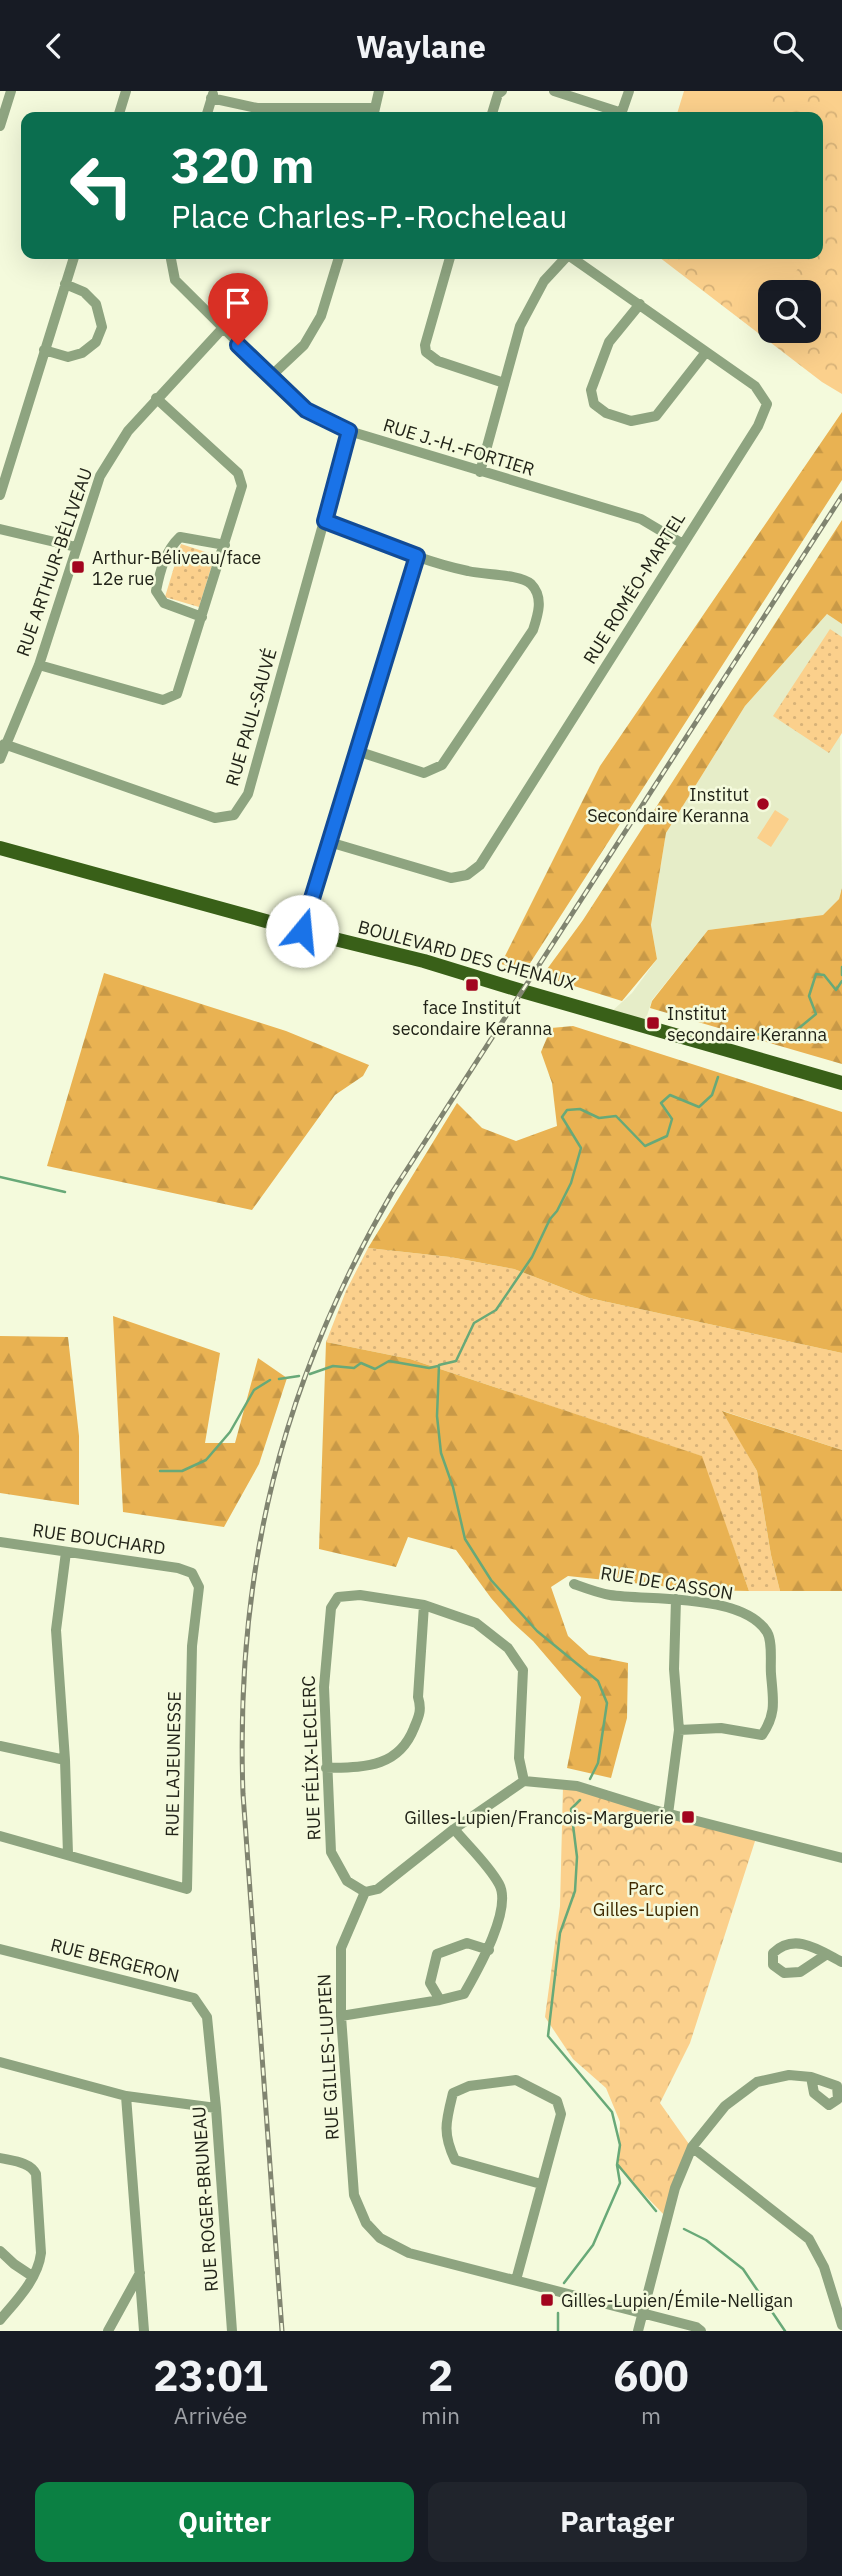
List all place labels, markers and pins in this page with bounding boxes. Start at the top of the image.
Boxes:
pin [208,273,268,345]
place label: Arthur-Béliveau/face 12e rue [92,546,261,590]
marker: Arthur-Béliveau/face 12e rue [70,559,86,575]
place label: Institut Secondaire Keranna [587,783,749,827]
marker: Institut Secondaire Keranna [755,796,771,812]
marker: face Institut secondaire Keranna [464,977,480,993]
place label: face Institut secondaire Keranna [392,996,552,1040]
place label: Institut secondaire Keranna [667,1002,828,1046]
marker: Institut secondaire Keranna [645,1015,661,1031]
place label: Gilles-Lupien/Francois-Marguerie [404,1806,674,1829]
marker: Gilles-Lupien/Francois-Marguerie [680,1809,696,1825]
place label: Gilles-Lupien/Émile-Nelligan [561,2289,793,2312]
marker: Gilles-Lupien/Émile-Nelligan [539,2292,555,2308]

